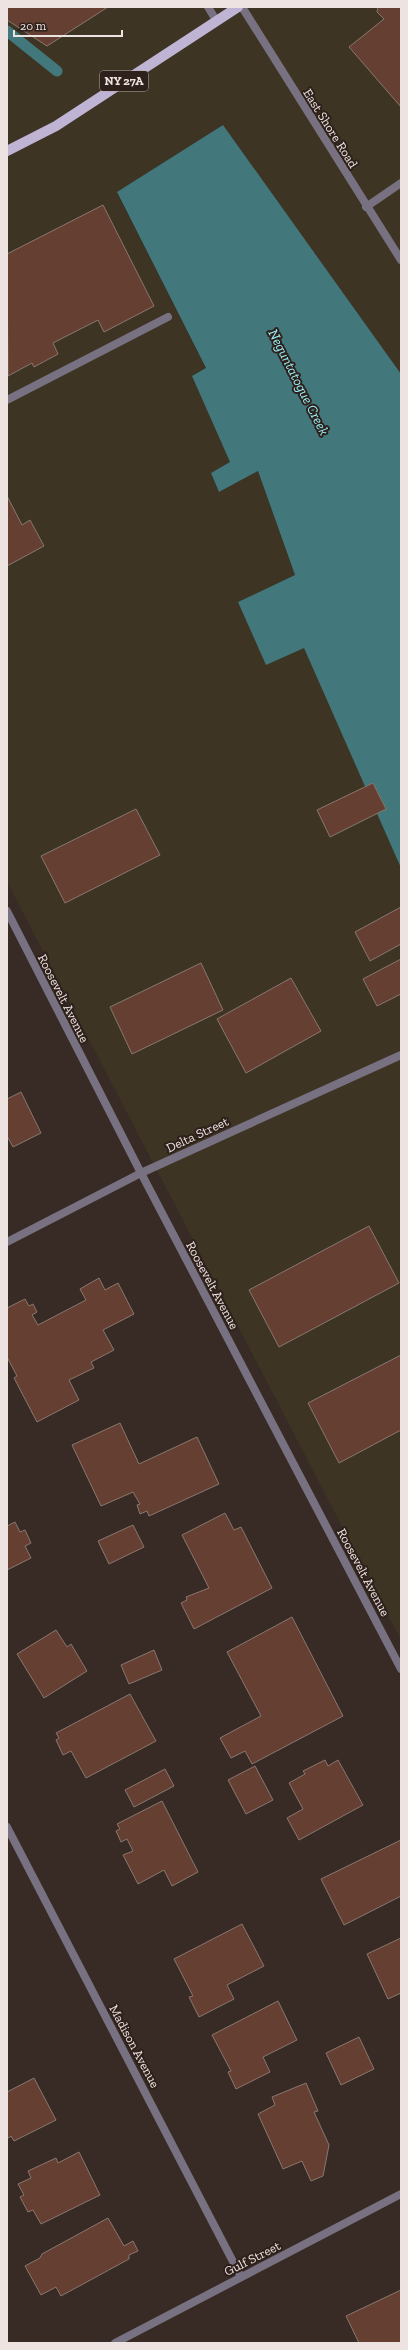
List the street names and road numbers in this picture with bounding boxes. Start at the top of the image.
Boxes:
road number: NY 27A [100,71,148,91]
street label: East Shore Road [300,86,361,171]
street label: Roosevelt Avenue [35,951,92,1045]
street label: Delta Street [164,1113,231,1155]
street label: Roosevelt Avenue [183,1239,242,1332]
street label: Roosevelt Avenue [334,1526,393,1619]
street label: Madison Avenue [106,2002,163,2090]
street label: Gulf Street [222,2238,283,2279]

